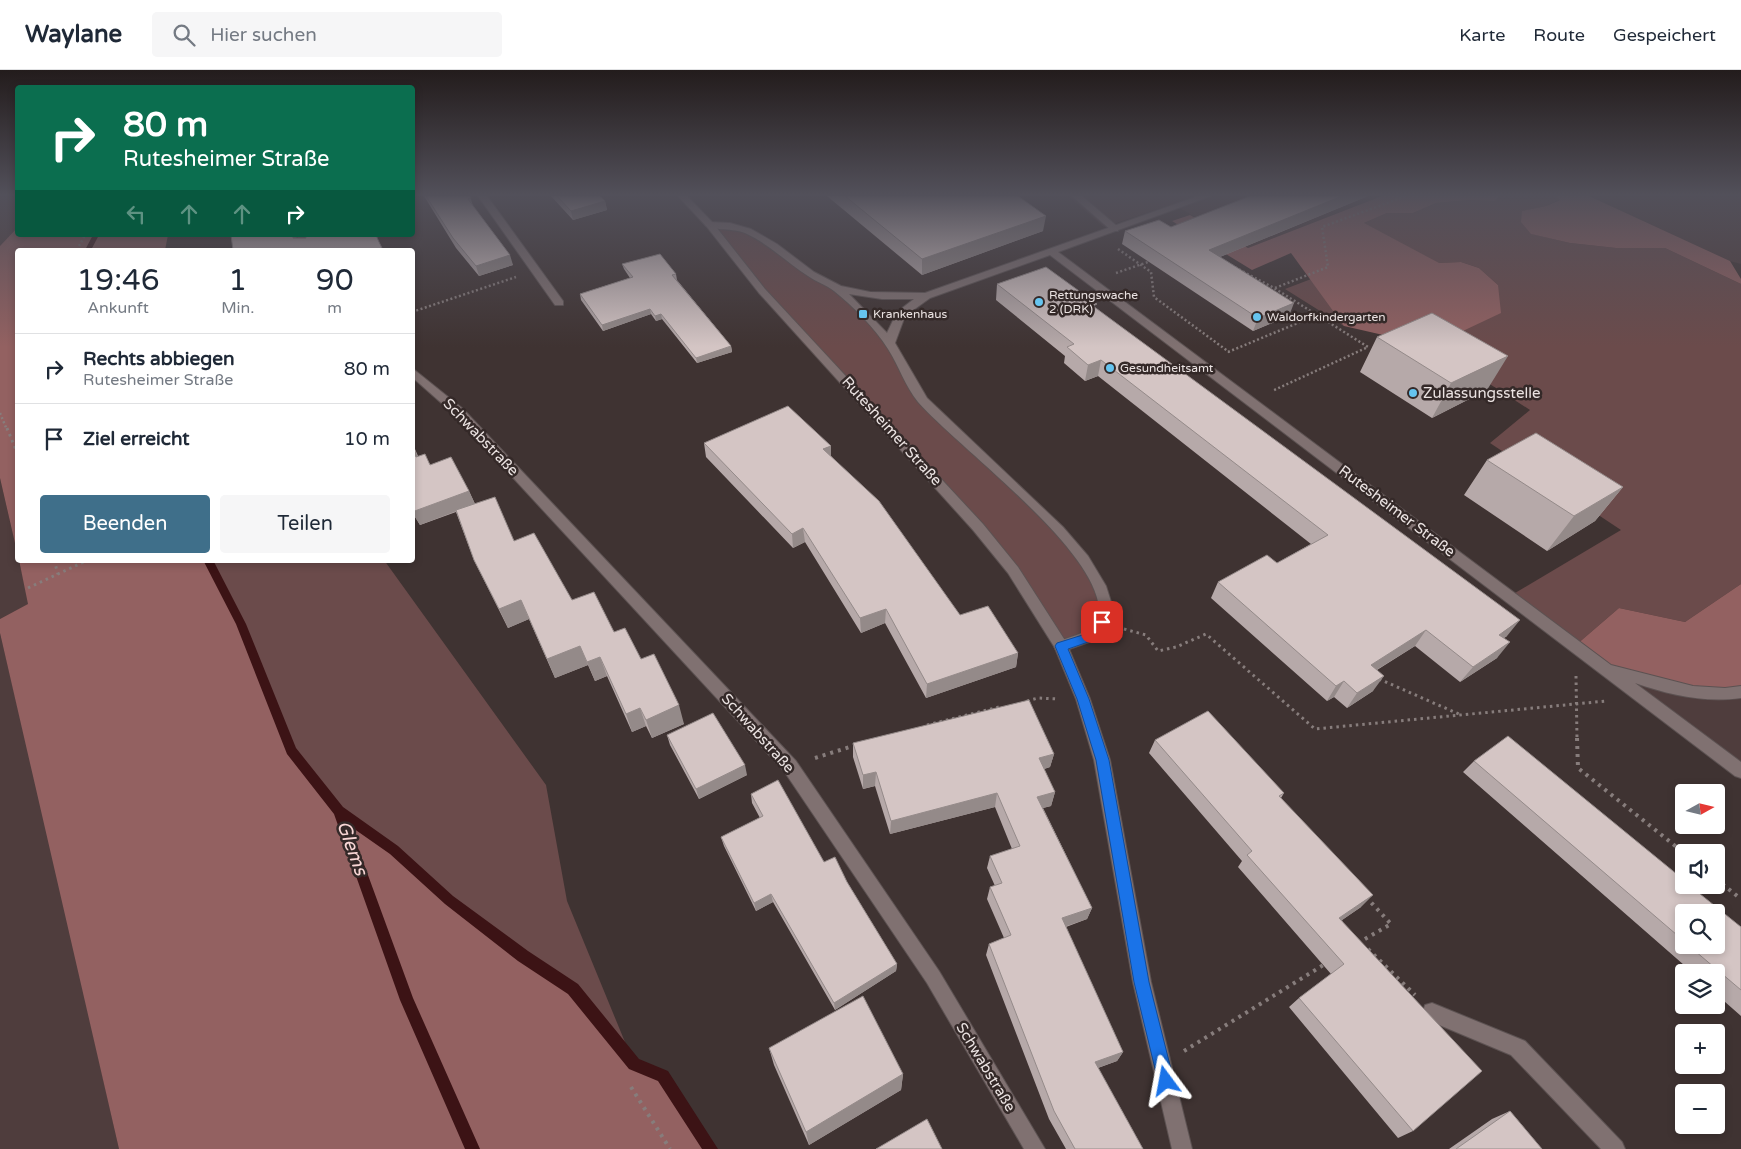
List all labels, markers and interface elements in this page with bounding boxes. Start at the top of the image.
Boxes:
search box [152,12,502,57]
text: Waylane [25,20,122,49]
icon: search [170,21,198,49]
text: Hier suchen [210,24,317,46]
text: Karte [1459,24,1505,46]
text: Route [1533,24,1585,46]
text: Gespeichert [1613,24,1716,46]
text: 80 m [123,104,208,146]
icon: right [40,105,105,170]
text: Rutesheimer Straße [123,146,330,172]
icon: left [122,200,150,228]
icon: ahead [175,200,203,228]
icon: ahead [228,200,256,228]
icon: right [281,200,309,228]
text: 19:46 [76,262,160,299]
text: 1 [228,262,247,299]
text: 90 [316,262,354,299]
place label: Rettungswache 2 (DRK) [1049,288,1138,316]
marker: Rettungswache 2 (DRK) [1033,296,1045,308]
text: Ankunft [87,298,149,318]
text: Min. [221,298,254,318]
text: m [327,298,342,318]
place label: Krankenhaus [873,307,948,321]
marker: Krankenhaus [857,308,869,320]
place label: Waldorfkindergarten [1267,310,1386,324]
marker: Waldorfkindergarten [1251,311,1263,323]
text: Rechts abbiegen [83,348,235,370]
icon: right [40,355,68,383]
text: 80 m [344,358,390,380]
place label: Gesundheitsamt [1120,361,1214,375]
marker: Gesundheitsamt [1104,362,1116,374]
text: Rutesheimer Straße [83,370,233,390]
street label: Rutesheimer Straße [838,373,946,489]
place label: Zulassungsstelle [1423,384,1540,402]
marker: Zulassungsstelle [1407,387,1419,399]
street label: Schwabstraße [440,395,522,479]
icon: arrive [40,425,68,453]
text: Ziel erreicht [83,428,190,450]
text: 10 m [344,428,390,450]
street label: Rutesheimer Straße [1335,461,1459,561]
button: Beenden [40,495,210,553]
button: Teilen [220,495,390,553]
pin [1081,601,1123,643]
icon: arrive [1088,608,1116,636]
street label: Schwabstraße [718,690,798,776]
north arrow [1675,784,1725,834]
map controls [1675,784,1725,1134]
water label: Glems [332,818,373,880]
button: sound [1675,844,1725,894]
button: search [1675,904,1725,954]
button: layers [1675,964,1725,1014]
street label: Schwabstraße [952,1019,1020,1115]
button: + [1675,1024,1725,1074]
position arrow [1139,1054,1191,1106]
button: − [1675,1084,1725,1134]

